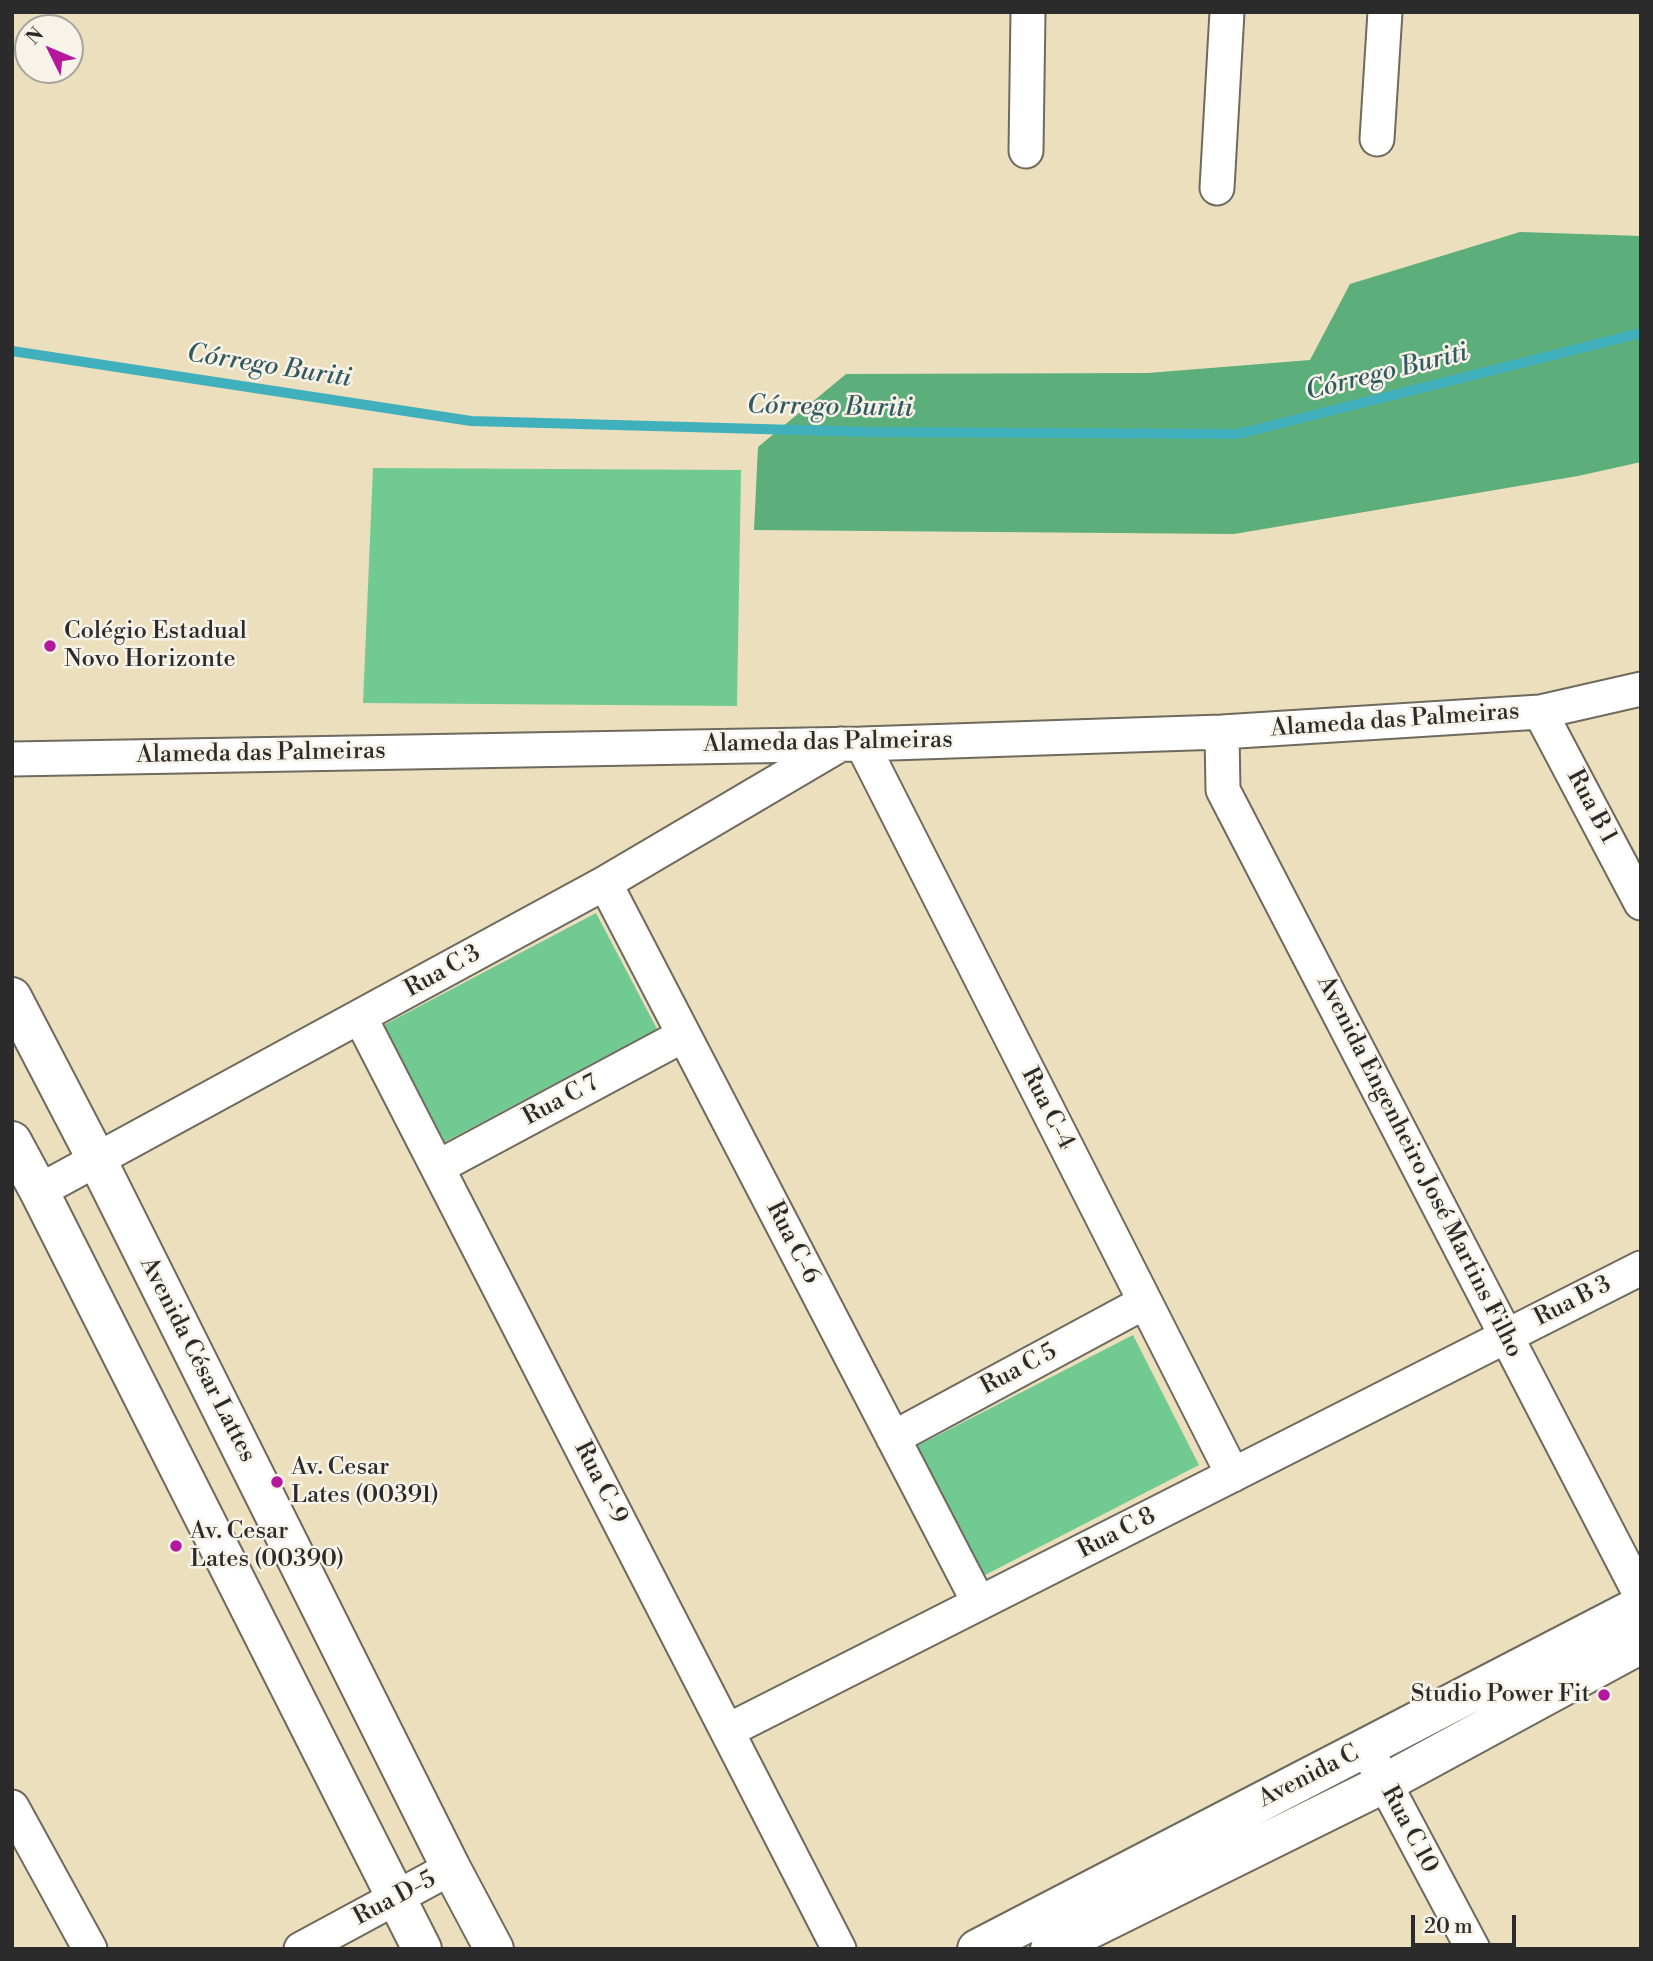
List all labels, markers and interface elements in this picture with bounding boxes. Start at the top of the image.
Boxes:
north arrow [14,14,84,84]
text: N [21,22,49,50]
water label: Córrego Buriti [1303,338,1471,408]
water label: Córrego Buriti [185,339,353,395]
water label: Córrego Buriti [747,391,913,425]
place label: Colégio Estadual Novo Horizonte [64,618,247,674]
marker: Colégio Estadual Novo Horizonte [42,638,58,654]
street label: Alameda das Palmeiras [1270,698,1520,744]
street label: Alameda das Palmeiras [703,726,953,760]
street label: Alameda das Palmeiras [136,737,386,771]
street label: Rua B 1 [1560,765,1622,849]
street label: Rua C 3 [400,940,486,1004]
street label: Avenida Engenheiro José Martins Filho [1310,971,1528,1363]
street label: Rua C-4 [1014,1063,1080,1155]
street label: Rua C 7 [519,1069,603,1133]
street label: Rua C-6 [759,1197,825,1289]
street label: Avenida César Lattes [133,1253,261,1467]
street label: Rua B 3 [1530,1270,1616,1334]
street label: Rua C 5 [976,1338,1062,1402]
street label: Rua C-9 [567,1437,633,1529]
place label: Av. Cesar Lates (00391) [291,1454,439,1510]
marker: Av. Cesar Lates (00391) [269,1474,285,1490]
street label: Rua C 8 [1073,1502,1161,1566]
place label: Av. Cesar Lates (00390) [190,1518,344,1574]
marker: Av. Cesar Lates (00390) [168,1538,184,1554]
place label: Studio Power Fit [1411,1681,1590,1709]
marker: Studio Power Fit [1596,1687,1612,1703]
street label: Avenida C [1254,1740,1364,1814]
street label: Rua C 10 [1374,1782,1444,1878]
street label: Rua D-5 [349,1865,441,1933]
scale bar [1415,1902,1520,1946]
text: 20 m [1424,1914,1473,1940]

